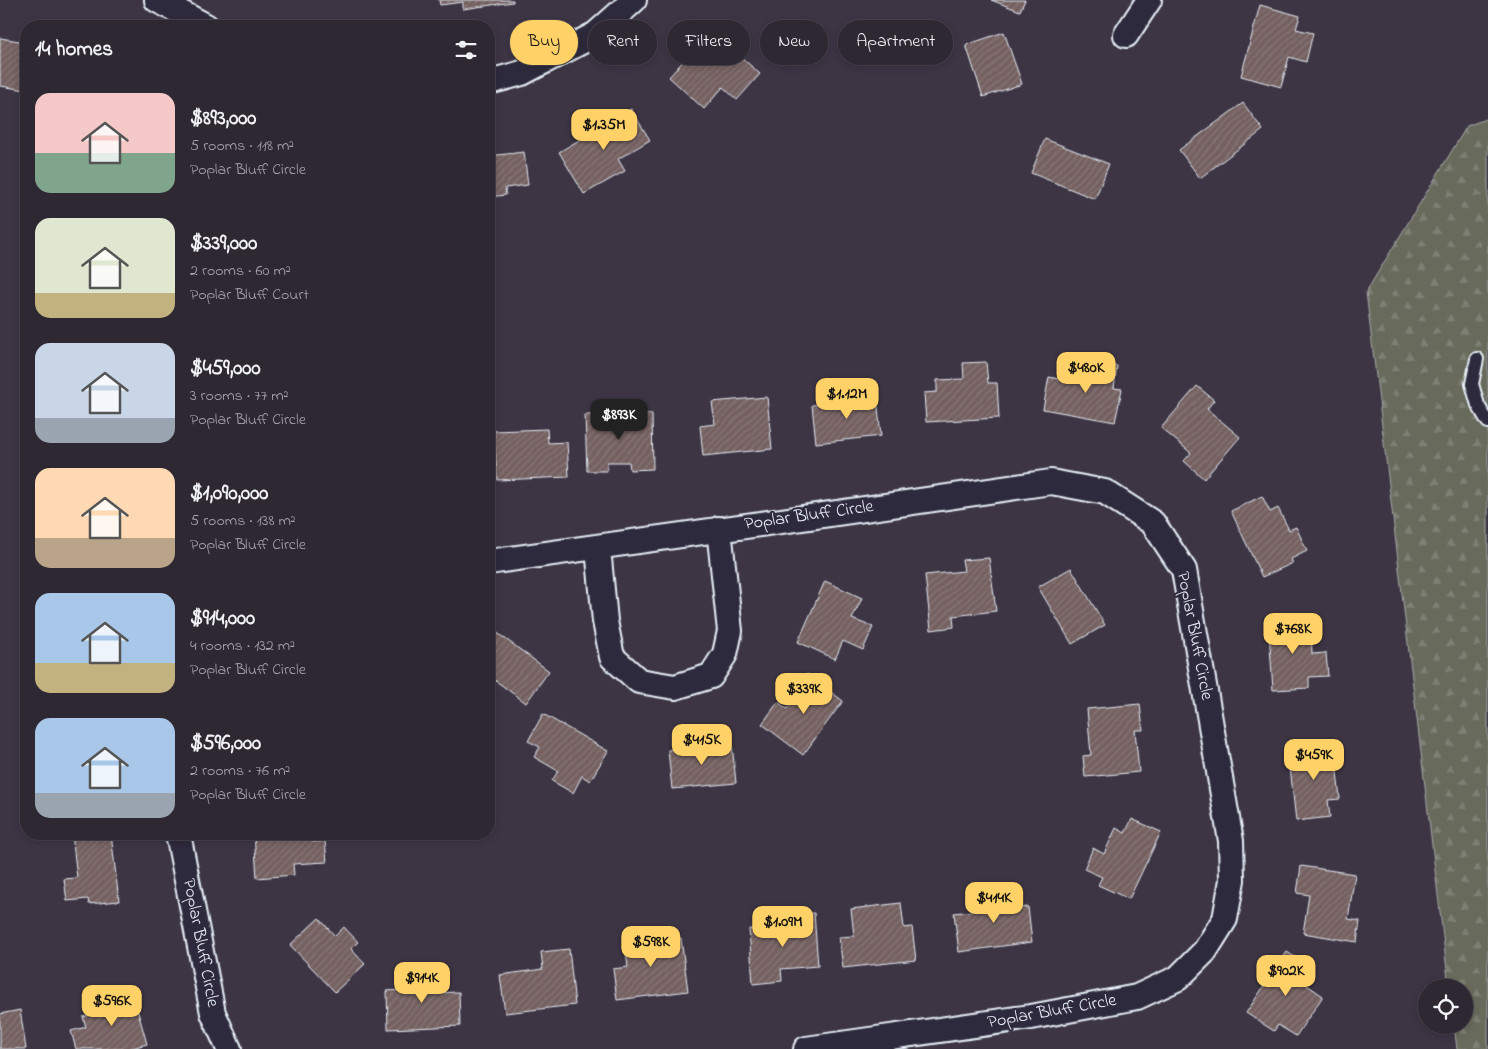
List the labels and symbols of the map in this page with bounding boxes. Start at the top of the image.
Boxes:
pin: $1.35M [563,108,645,151]
pin: $480K [1051,352,1121,394]
pin: $1.12M [806,378,888,420]
pin: $893K [584,398,654,441]
street label: Poplar Bluff Circle [743,494,876,538]
street label: Poplar Bluff Circle [1169,570,1219,703]
pin: $768K [1258,612,1328,655]
pin: $339K [769,672,839,715]
pin: $415K [667,724,737,766]
pin: $459K [1279,738,1349,781]
street label: Poplar Bluff Circle [175,877,225,1010]
pin: $414K [959,882,1029,924]
pin: $1.09M [742,906,824,948]
pin: $598K [616,926,686,968]
pin: $902K [1251,954,1321,997]
pin: $914K [387,962,457,1004]
pin: $596K [77,984,147,1027]
street label: Poplar Bluff Circle [986,988,1119,1036]

